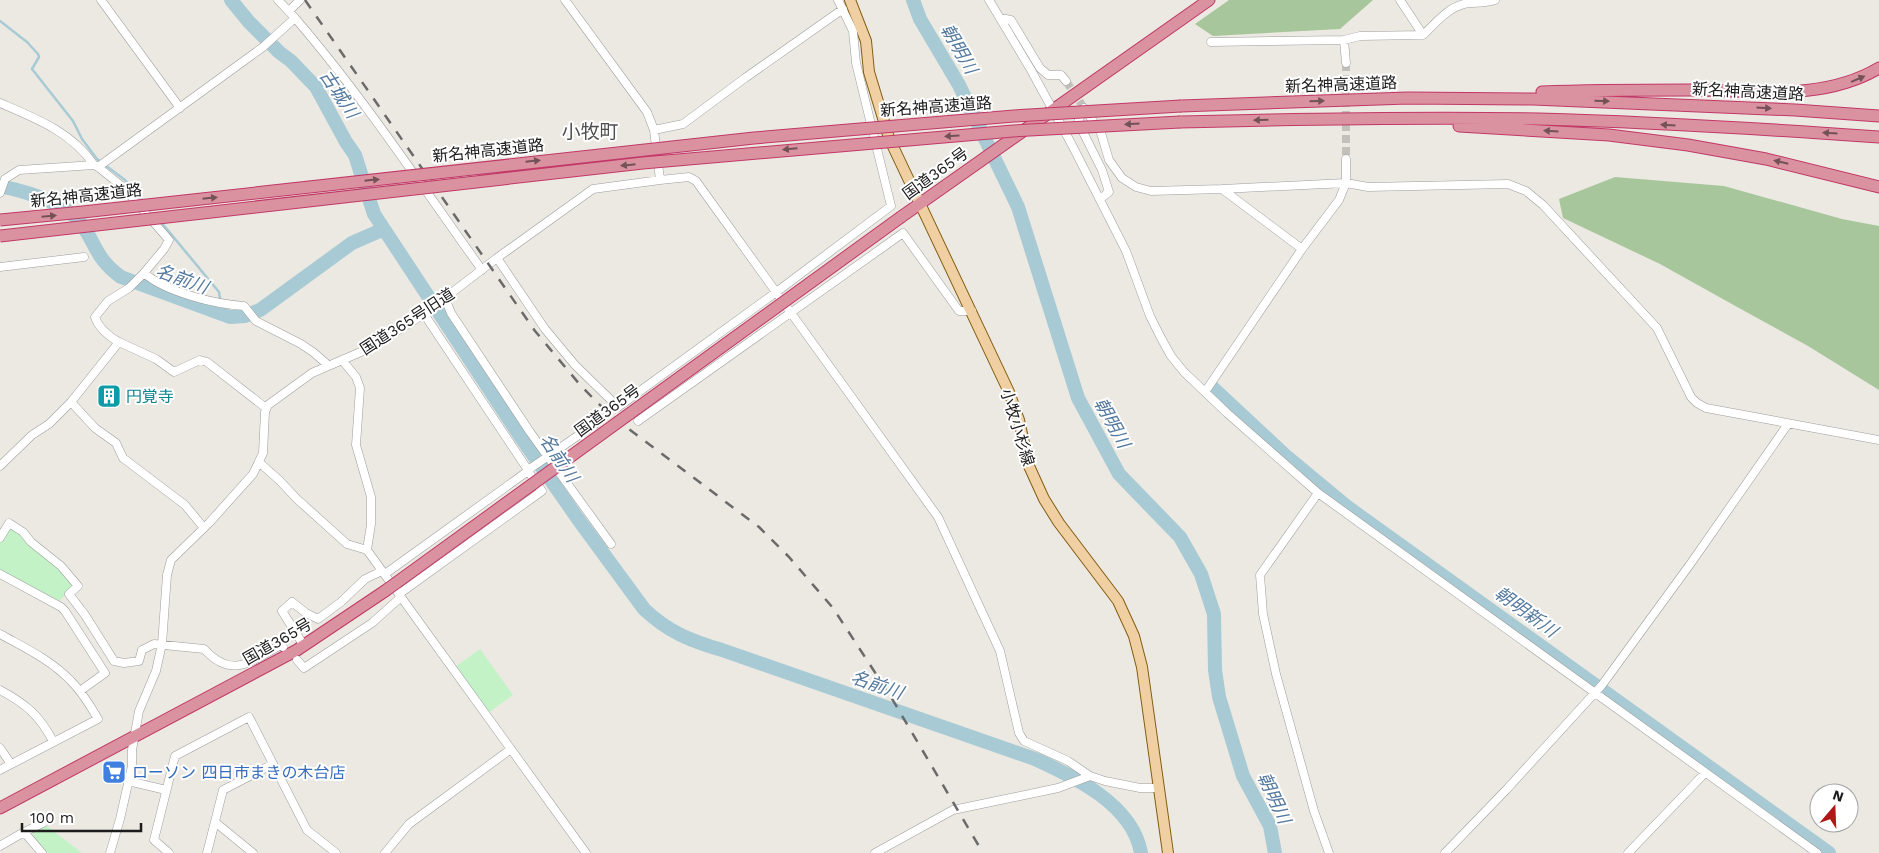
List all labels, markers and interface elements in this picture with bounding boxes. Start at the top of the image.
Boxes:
water label: 朝明川 [937,20,983,79]
water label: 古城川 [316,65,364,124]
street label: 新名神高速道路 [1285,73,1397,96]
one-way arrow [1851,75,1865,83]
street label: 新名神高速道路 [1692,79,1804,104]
street label: 新名神高速道路 [880,93,993,120]
one-way arrow [1309,97,1325,105]
one-way arrow [1594,97,1610,105]
one-way arrow [1756,105,1772,113]
one-way arrow [1253,116,1269,124]
district label: 小牧町 [561,120,619,143]
one-way arrow [1660,120,1676,128]
one-way arrow [1123,121,1139,129]
one-way arrow [1542,127,1558,135]
one-way arrow [1822,129,1838,137]
one-way arrow [944,132,960,140]
street label: 新名神高速道路 [431,135,545,166]
street label: 国道365号 [899,143,972,204]
one-way arrow [782,146,798,154]
one-way arrow [525,157,541,165]
one-way arrow [1773,158,1788,166]
one-way arrow [620,161,636,169]
one-way arrow [364,176,380,184]
street label: 新名神高速道路 [29,180,143,211]
one-way arrow [202,194,218,202]
one-way arrow [41,211,57,219]
water label: 名前川 [153,259,213,298]
street label: 国道365号旧道 [357,284,458,359]
street label: 国道365号 [571,380,644,441]
building icon: 円覚寺 [96,383,122,409]
street label: 小牧小杉線 [997,386,1038,468]
place label: 円覚寺 [126,387,174,406]
water label: 朝明川 [1090,394,1136,453]
water label: 名前川 [536,429,584,488]
water label: 朝明新川 [1491,582,1563,642]
street label: 国道365号 [239,614,315,669]
water label: 名前川 [848,666,908,704]
supermarket icon: ローソン 四日市まきの木台店 [101,759,127,785]
place label: ローソン 四日市まきの木台店 [132,763,345,782]
water label: 朝明川 [1254,769,1296,829]
north arrow [1809,783,1859,833]
text: N [1831,786,1846,805]
scale bar [22,800,141,832]
text: 100 m [30,809,74,827]

